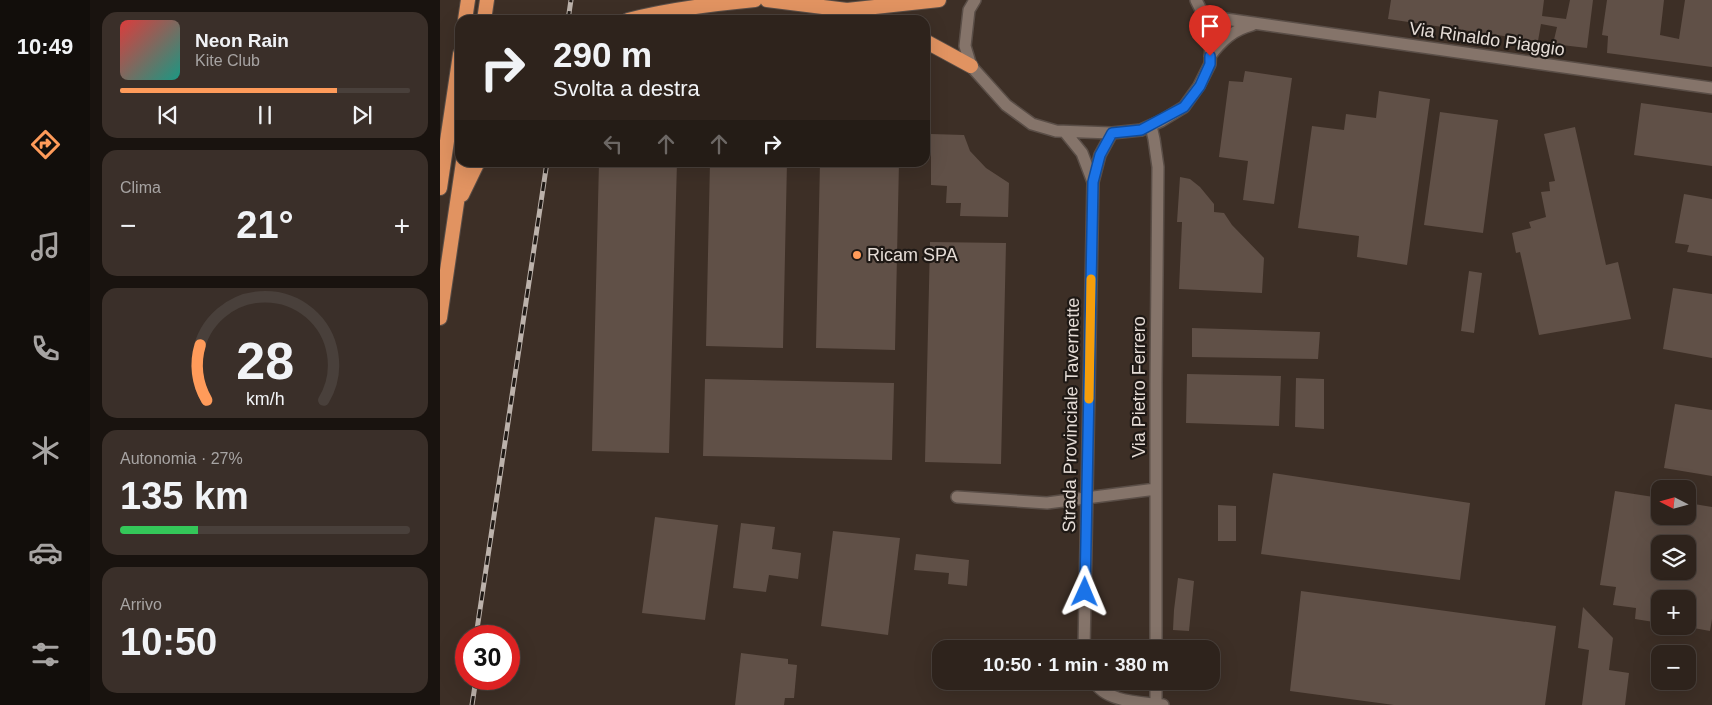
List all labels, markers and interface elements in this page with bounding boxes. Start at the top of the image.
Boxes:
pin [1189,5,1231,56]
icon: arrive [1196,12,1224,40]
street label: Via Rinaldo Piaggio [1408,18,1566,60]
text: Neon Rain [195,30,289,51]
text: 10:49 [17,34,73,59]
icon: right [470,35,535,100]
text: 290 m [553,35,652,74]
text: Kite Club [195,52,260,69]
text: Svolta a destra [553,76,700,101]
icon: previous [154,101,182,129]
icon: pause [251,101,279,129]
icon: next [348,101,376,129]
icon: directions [28,127,63,162]
icon: left [599,130,627,158]
icon: ahead [652,130,680,158]
icon: ahead [705,130,733,158]
icon: right [758,130,786,158]
text: Clima [120,179,161,196]
text: 21° [236,204,294,246]
text: − [120,210,136,241]
text: + [394,210,410,241]
icon: music [28,229,63,264]
place label: Ricam SPA [867,245,958,265]
marker: Ricam SPA [851,249,863,261]
street label: Strada Provinciale Tavernette [1059,297,1083,533]
street label: Via Pietro Ferrero [1129,316,1149,458]
icon: phone [28,331,63,366]
text: 28 [236,332,294,390]
text: km/h [246,389,284,409]
icon: climate [28,433,63,468]
text: Autonomia · 27% [120,450,243,467]
text: 135 km [120,475,249,517]
north arrow [1651,480,1696,525]
map controls [1651,480,1696,690]
icon: car [28,535,63,570]
button: layers [1651,535,1696,580]
position arrow [1058,565,1110,617]
button: + [1651,590,1696,635]
text: Arrivo [120,596,162,613]
text: 10:50 [120,621,217,663]
speed limit sign: 30 [455,625,520,690]
icon: filters [28,637,63,672]
button: − [1651,645,1696,690]
text: 10:50 · 1 min · 380 m [983,654,1169,675]

